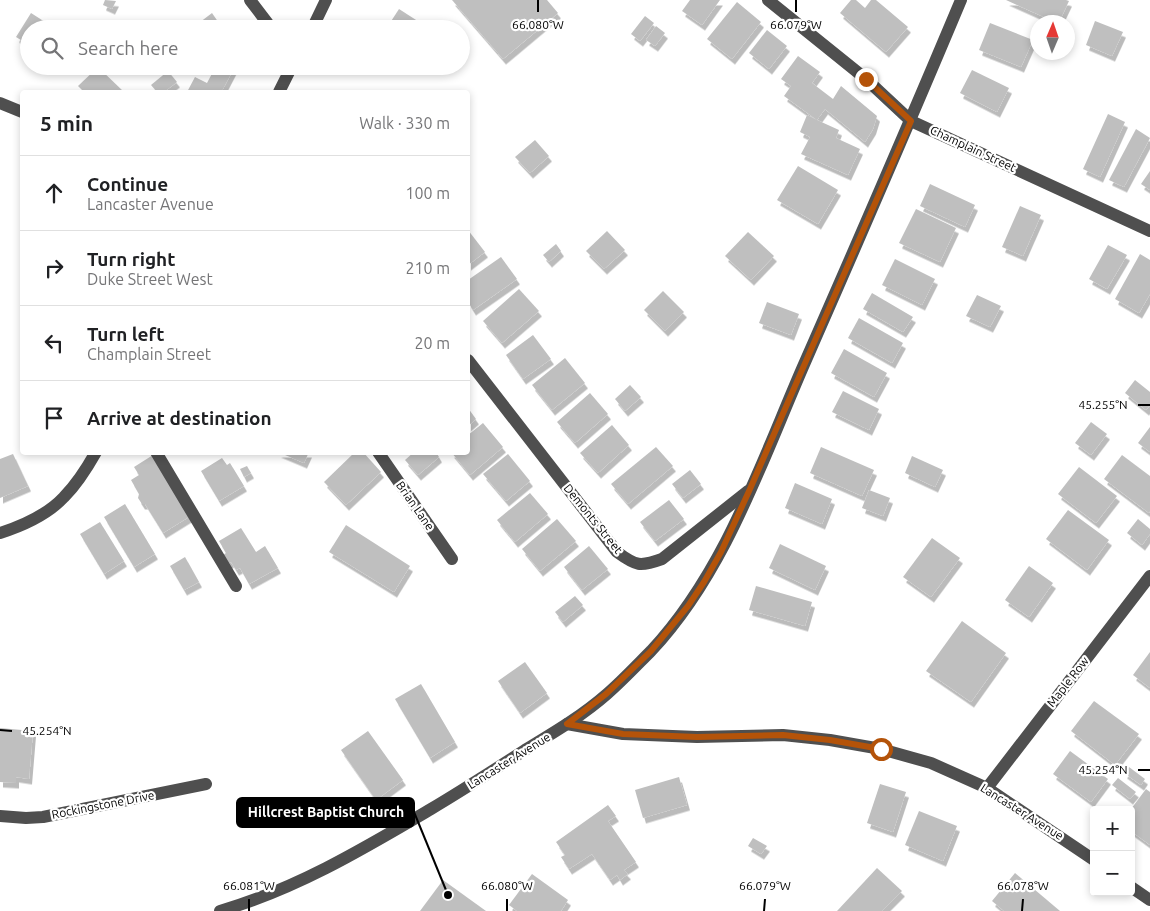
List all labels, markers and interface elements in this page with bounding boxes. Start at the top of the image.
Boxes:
north arrow [1030,15,1075,60]
text: 66.080°W [512,18,564,31]
text: 66.079°W [770,18,822,31]
search box [20,20,470,75]
icon: search [38,34,66,62]
text: Search here [78,37,178,59]
route end [855,68,878,91]
text: 5 min [40,111,93,135]
text: Walk · 330 m [359,114,450,132]
street label: Champlain Street [928,123,1018,174]
text: Continue [87,173,168,195]
icon: ahead [40,179,68,207]
text: 100 m [405,184,450,202]
text: Lancaster Avenue [87,195,214,213]
text: Turn right [87,248,175,270]
icon: right [40,254,68,282]
text: 210 m [405,259,450,277]
text: Duke Street West [87,270,213,288]
text: Turn left [87,323,165,345]
icon: left [40,329,68,357]
text: 20 m [414,334,450,352]
text: Champlain Street [87,345,211,363]
text: 45.255°N [1078,398,1128,411]
icon: arrive [40,404,68,432]
text: Arrive at destination [87,407,272,429]
street label: Brian Lane [394,479,437,533]
street label: Demonts Street [561,481,626,556]
street label: Maple Row [1044,654,1092,709]
text: 45.254°N [22,724,72,737]
street label: Lancaster Avenue [465,730,553,791]
route start [870,738,893,761]
text: 45.254°N [1078,763,1128,776]
street label: Lancaster Avenue [978,781,1066,842]
street label: Rockingstone Drive [50,788,155,821]
callout: Hillcrest Baptist Church [237,798,414,827]
text: Hillcrest Baptist Church [248,804,404,820]
map controls [1090,806,1135,896]
button: + [1090,806,1135,851]
button: − [1090,851,1135,896]
text: 66.081°W [223,879,275,892]
text: 66.080°W [481,879,533,892]
text: 66.079°W [739,879,791,892]
text: 66.078°W [997,879,1049,892]

